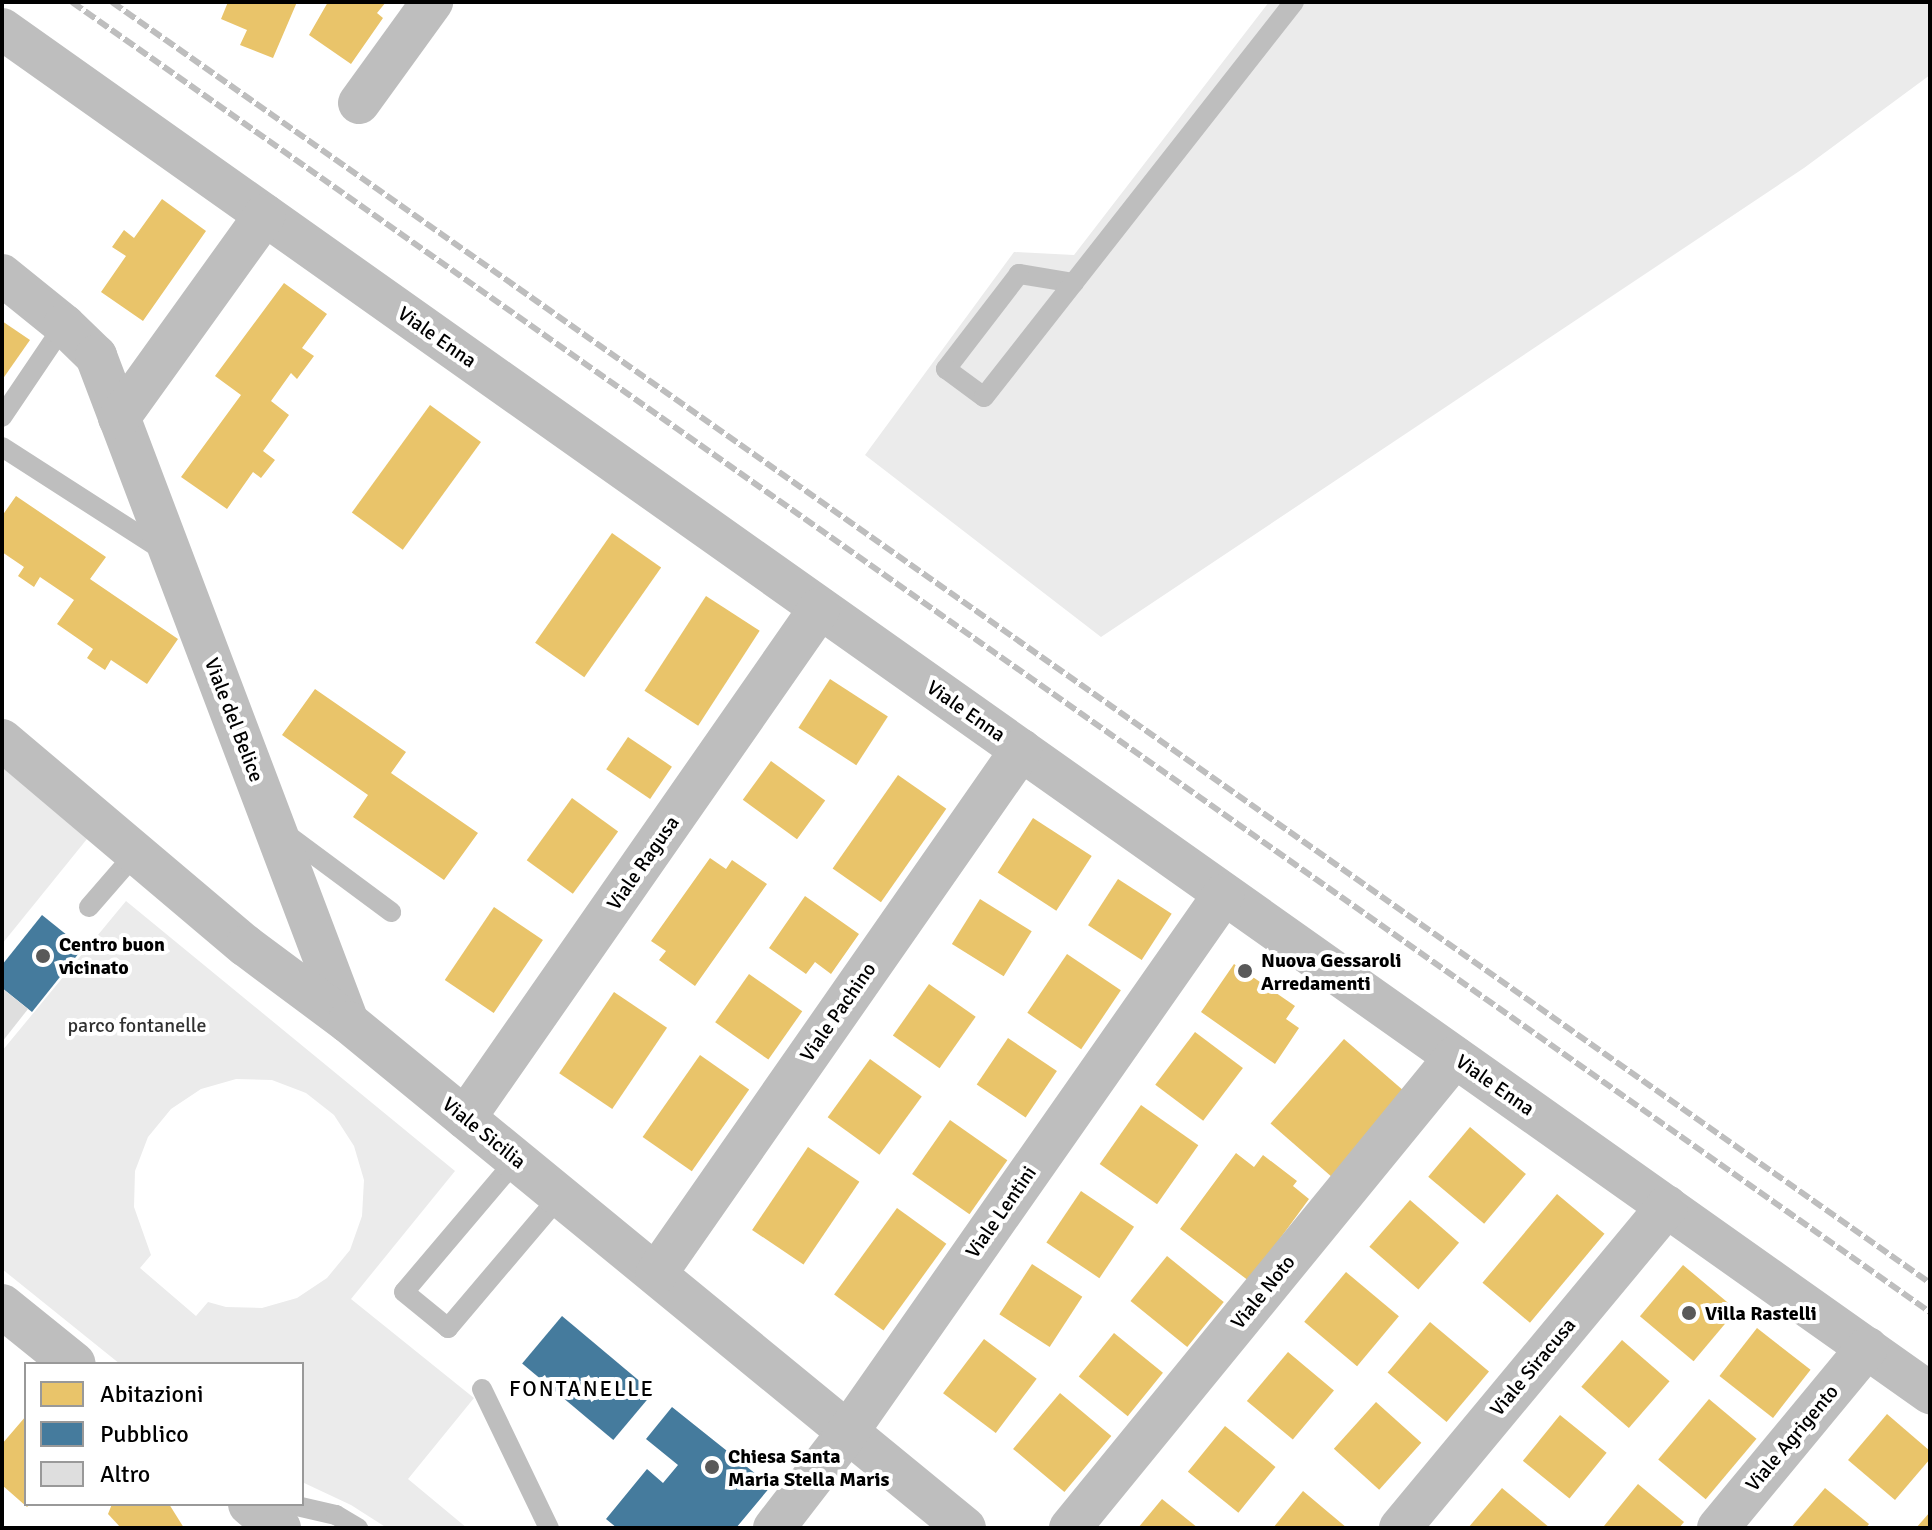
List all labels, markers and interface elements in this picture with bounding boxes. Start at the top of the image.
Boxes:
street label: Viale Enna [393,301,481,373]
street label: Viale del Belice [199,655,269,785]
street label: Viale Enna [922,675,1010,747]
street label: Viale Ragusa [602,811,684,915]
place label: Centro buon vicinato [59,932,165,979]
marker: Centro buon vicinato [34,947,52,965]
place label: Nuova Gessaroli Arredamenti [1261,948,1401,995]
street label: Viale Pachino [795,958,881,1066]
marker: Nuova Gessaroli Arredamenti [1236,962,1254,980]
park label: parco fontanelle [67,1013,207,1037]
street label: Viale Enna [1451,1049,1539,1121]
street label: Viale Sicilia [438,1092,530,1174]
street label: Viale Lentini [961,1161,1041,1263]
street label: Viale Noto [1226,1250,1300,1334]
place label: Villa Rastelli [1705,1301,1817,1325]
marker: Villa Rastelli [1680,1304,1698,1322]
street label: Viale Siracusa [1485,1313,1581,1421]
legend [24,1362,304,1506]
district label: FONTANELLE [509,1376,655,1402]
text: Abitazioni [100,1379,204,1409]
street label: Viale Agrigento [1741,1380,1843,1496]
text: Pubblico [100,1419,189,1449]
place label: Chiesa Santa Maria Stella Maris [728,1444,889,1491]
marker: Chiesa Santa Maria Stella Maris [703,1458,721,1476]
text: Altro [100,1459,150,1489]

